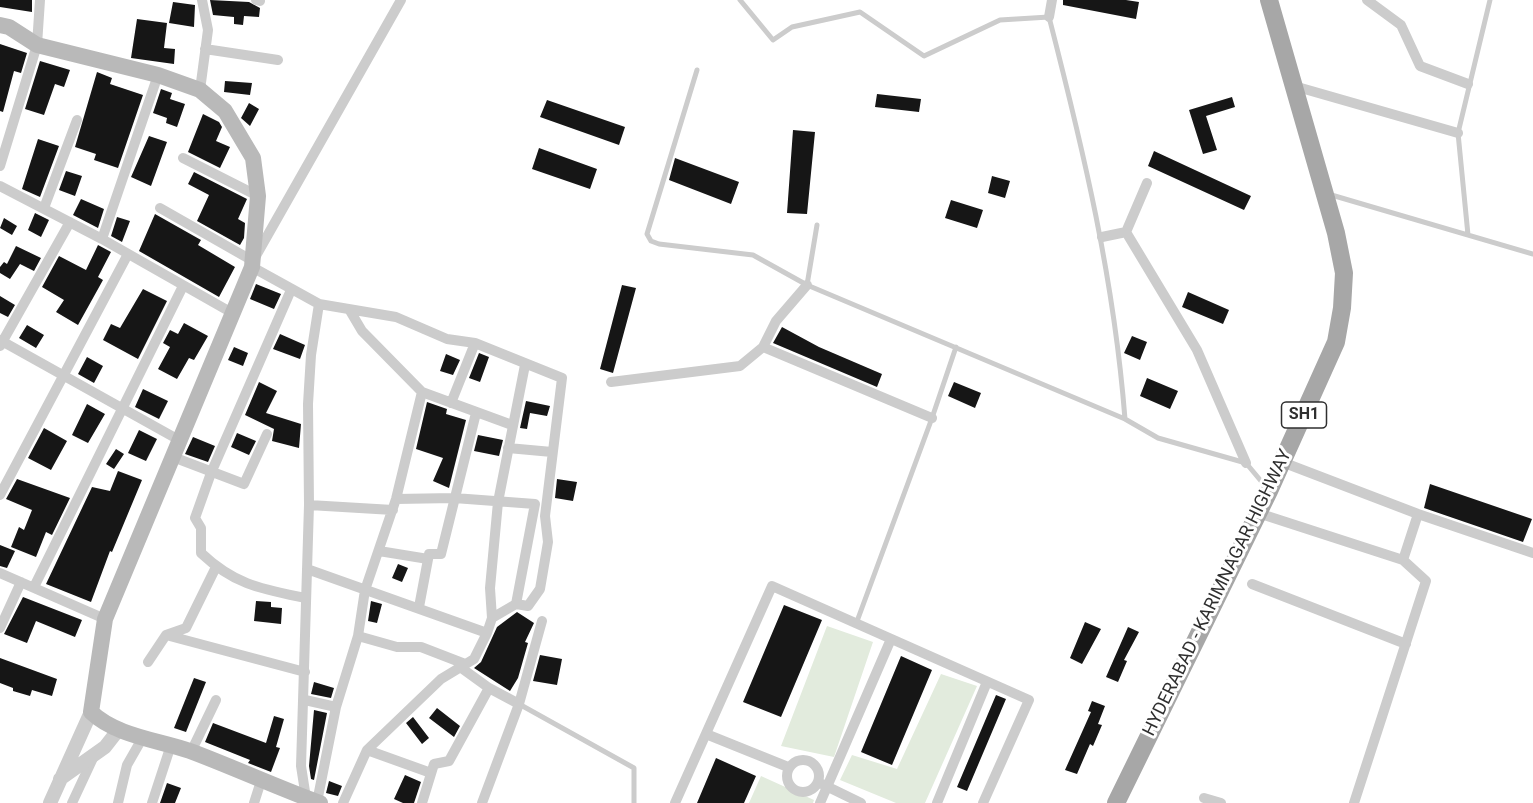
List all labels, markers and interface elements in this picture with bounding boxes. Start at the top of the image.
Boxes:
road number: SH1 [1282,402,1326,428]
street label: HYDERABAD - KARIMNAGAR HIGHWAY [1139,446,1297,740]

